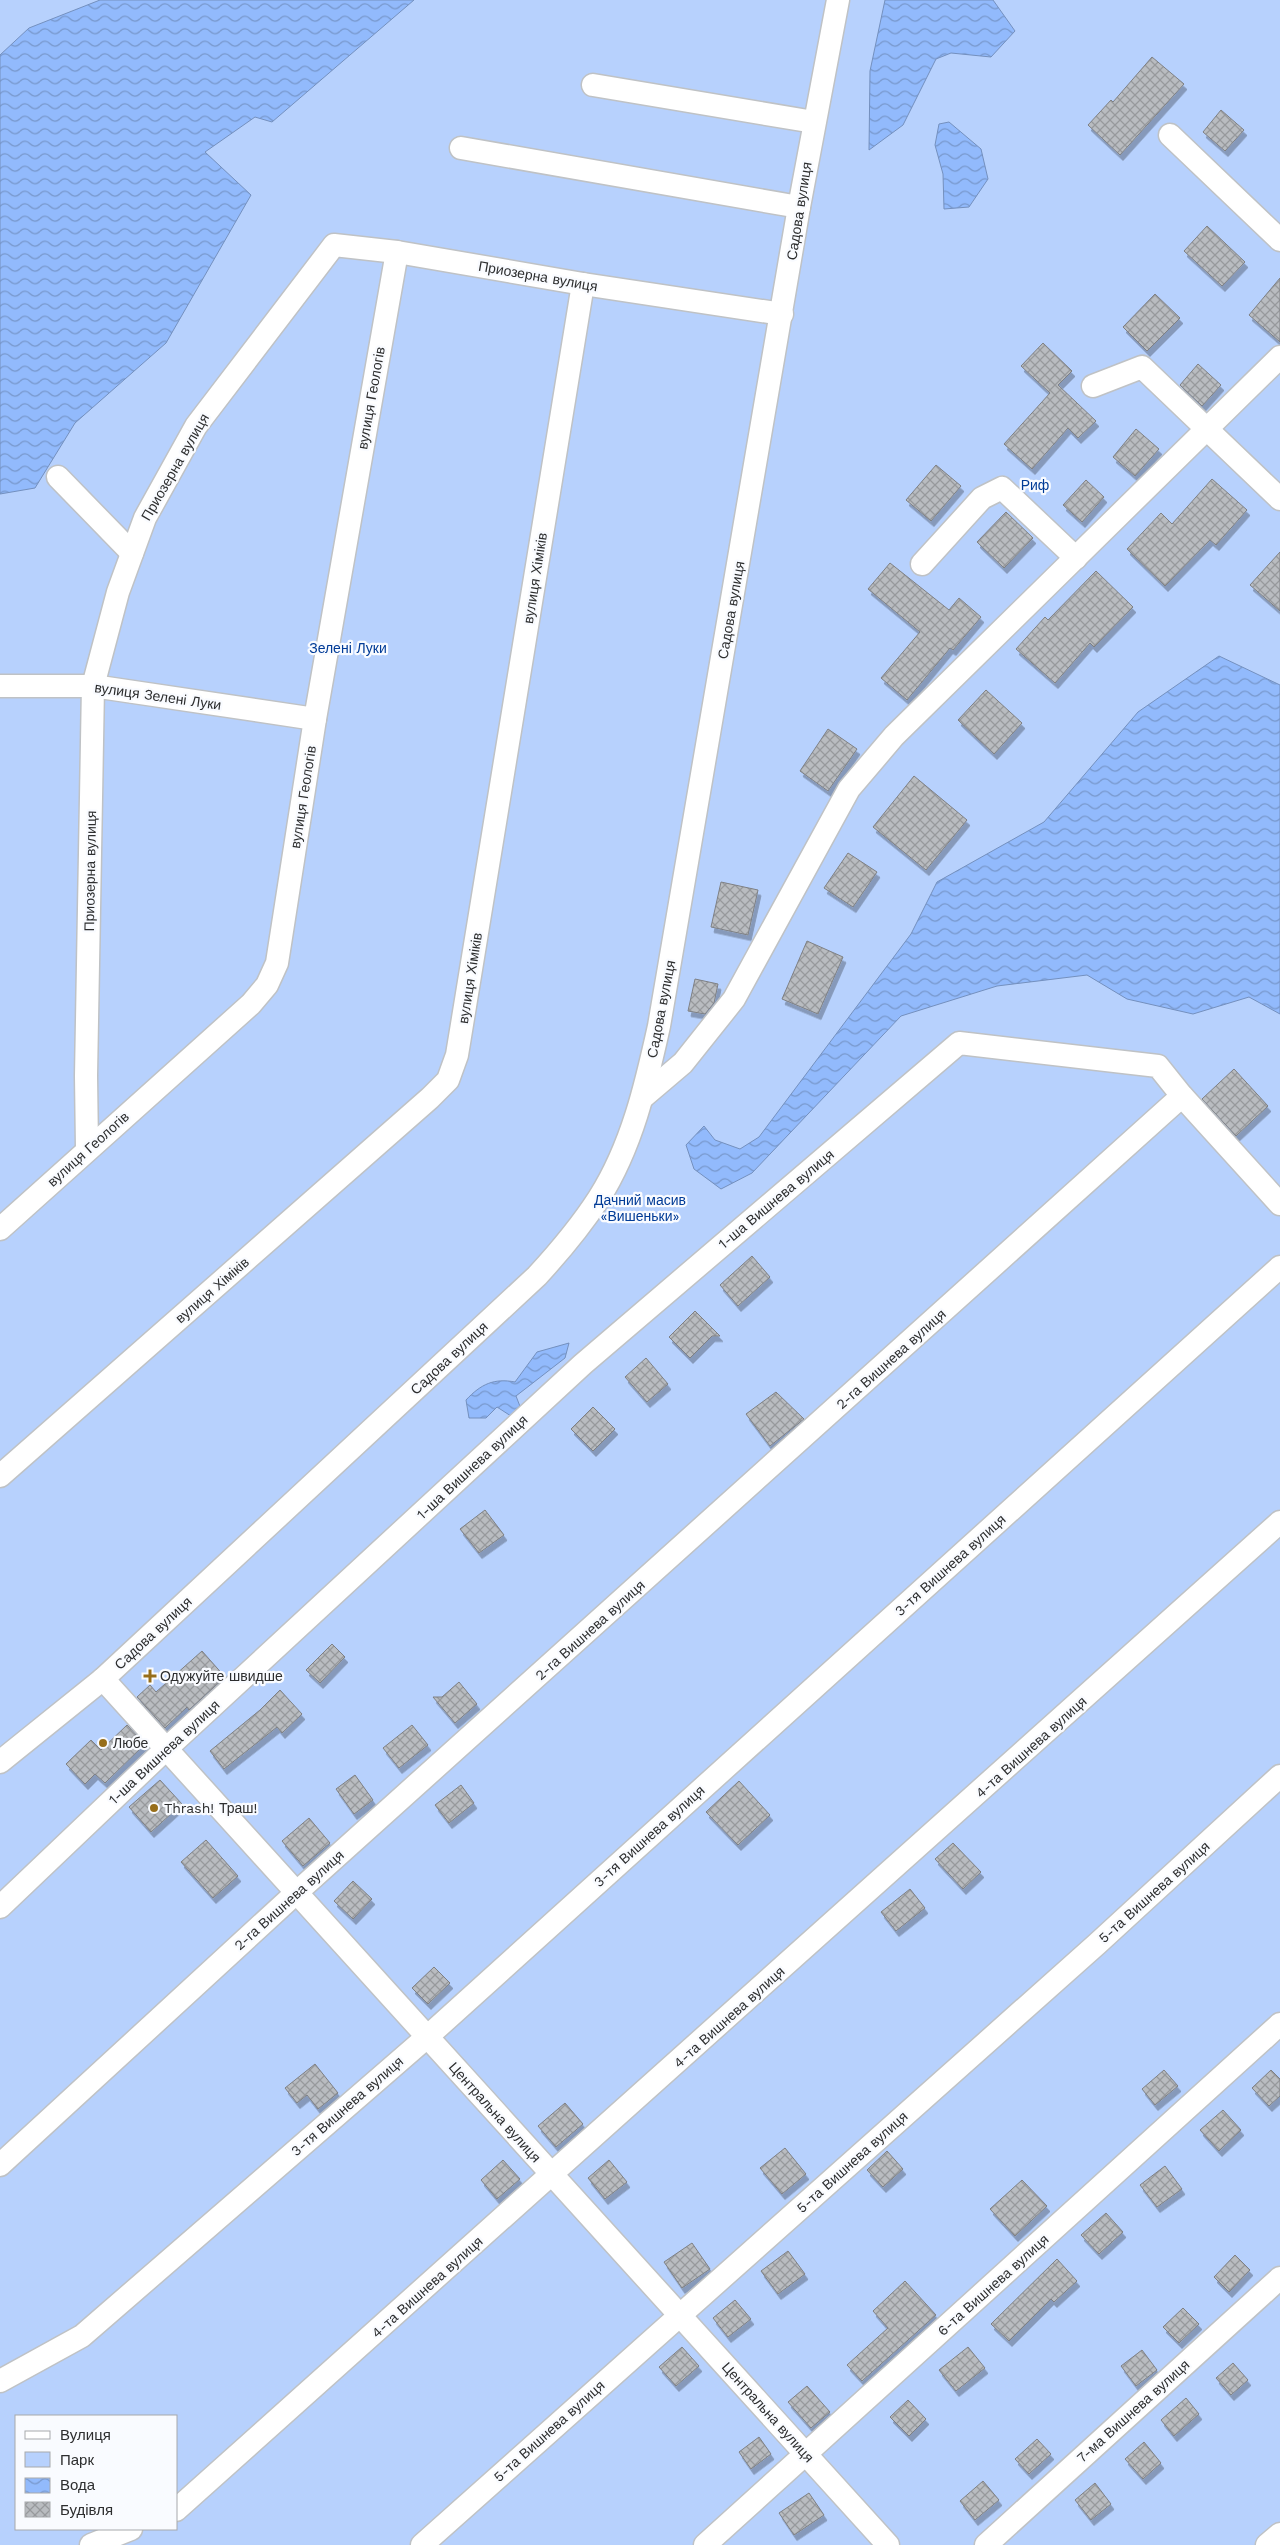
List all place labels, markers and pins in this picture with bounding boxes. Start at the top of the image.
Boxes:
place label: Одужуйте швидше [160,1668,283,1684]
marker: Одужуйте швидше [144,1670,156,1682]
place label: Любе [113,1735,149,1751]
marker: Любе [97,1737,109,1749]
place label: Thrash! Траш! [164,1800,257,1816]
marker: Thrash! Траш! [148,1802,160,1814]

